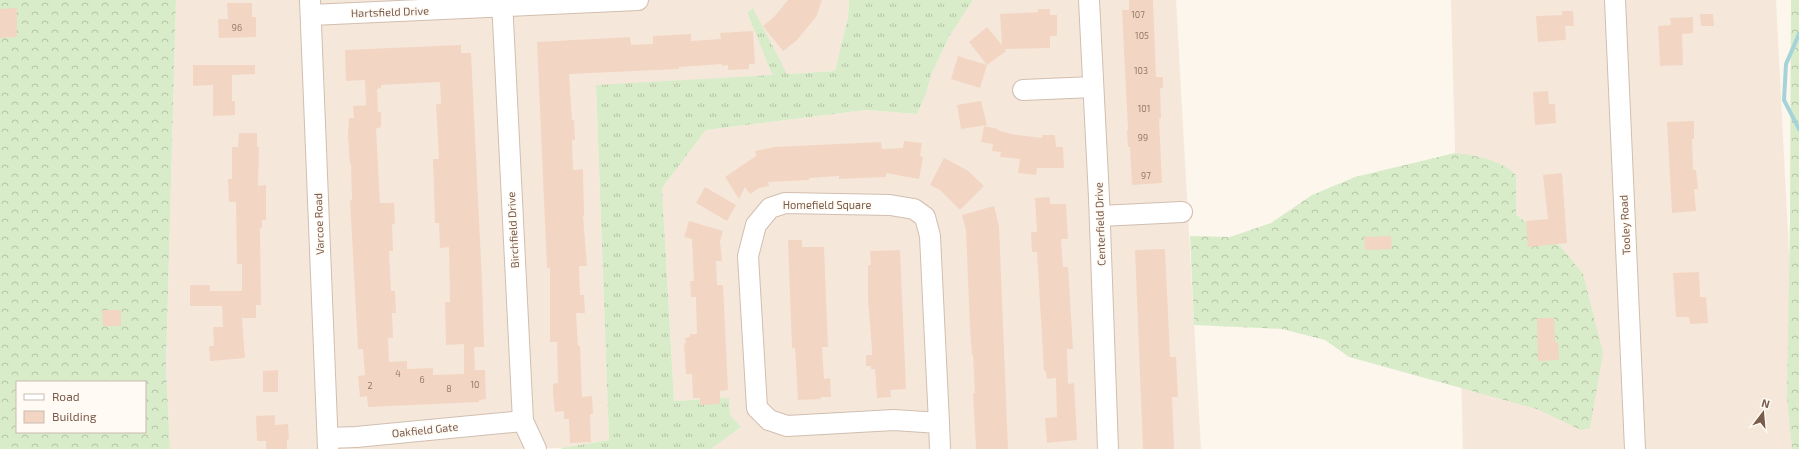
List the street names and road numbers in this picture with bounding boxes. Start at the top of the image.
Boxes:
street label: Hartsfield Drive [351,4,429,19]
street label: Centerfield Drive [1092,182,1107,266]
street label: Birchfield Drive [504,191,521,268]
street label: Varcoe Road [311,193,326,255]
street label: Tooley Road [1616,195,1633,255]
street label: Homefield Square [783,198,871,211]
street label: Oakfield Gate [391,420,459,439]

